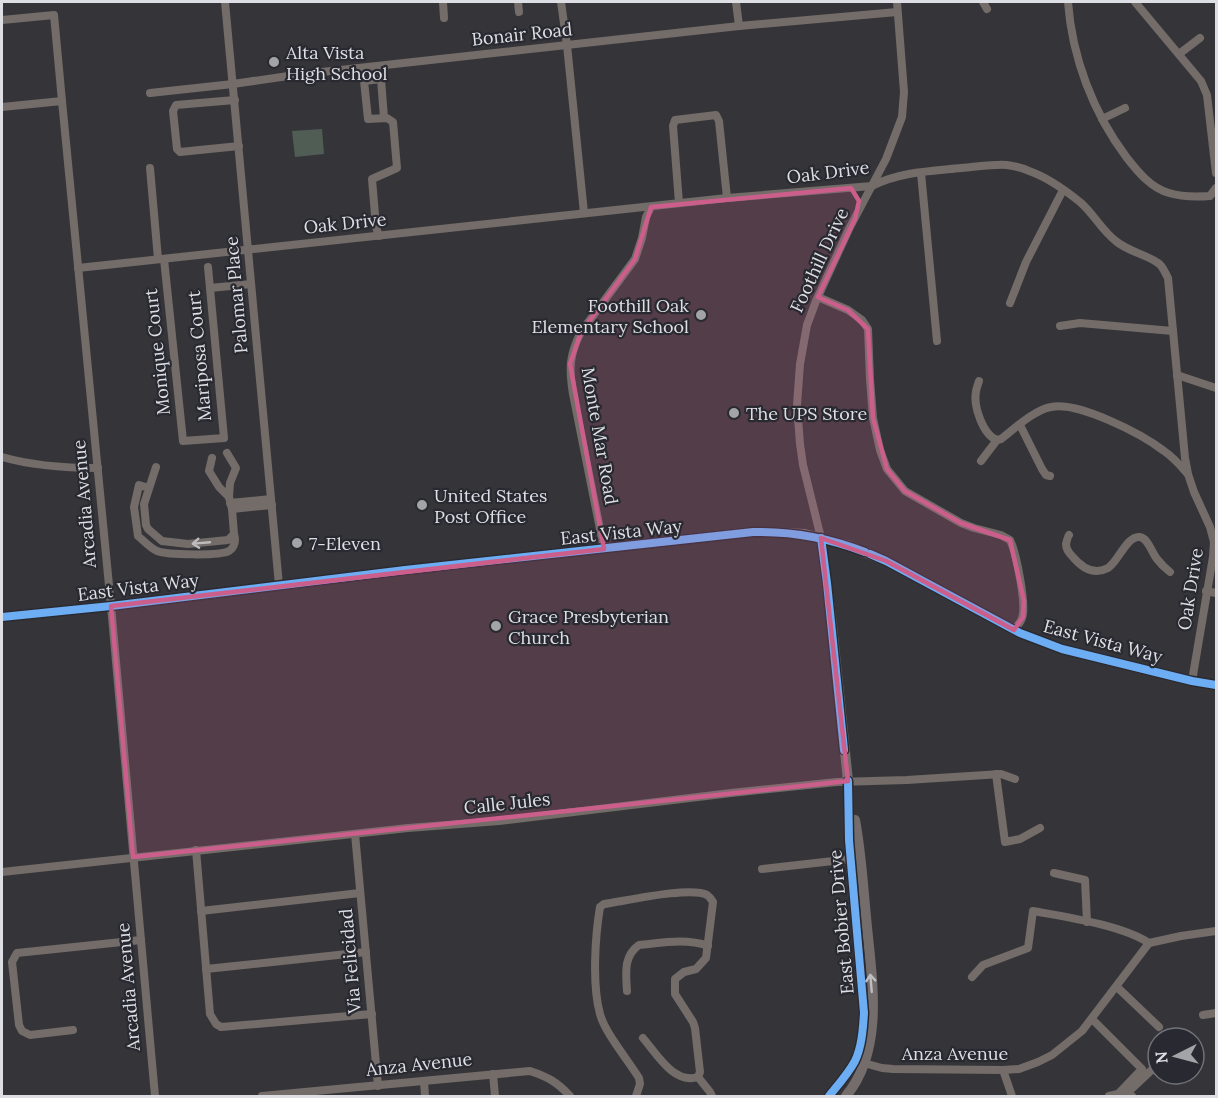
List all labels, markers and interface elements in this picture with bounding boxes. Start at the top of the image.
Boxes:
street label: Bonair Road [470,17,574,51]
place label: Alta Vista High School [285,41,387,85]
marker: Alta Vista High School [267,55,281,69]
street label: Oak Drive [785,155,871,188]
street label: Foothill Drive [785,204,853,316]
street label: Oak Drive [303,207,388,239]
street label: Palomar Place [219,235,253,355]
street label: Monique Court [139,287,175,416]
street label: Mariposa Court [182,290,216,422]
place label: Foothill Oak Elementary School [531,294,689,338]
marker: Foothill Oak Elementary School [694,308,708,322]
street label: Monte Mar Road [577,365,623,507]
place label: The UPS Store [746,402,867,425]
marker: The UPS Store [727,406,741,420]
street label: Arcadia Avenue [67,439,101,570]
place label: United States Post Office [434,484,547,528]
marker: United States Post Office [415,498,429,512]
street label: East Vista Way [559,514,683,550]
place label: 7-Eleven [309,532,381,555]
marker: 7-Eleven [290,536,304,550]
one-way arrow [191,537,211,548]
street label: Oak Drive [1172,546,1208,632]
street label: East Vista Way [76,568,201,606]
place label: Grace Presbyterian Church [508,605,669,649]
street label: East Vista Way [1041,614,1165,668]
marker: Grace Presbyterian Church [489,619,503,633]
street label: Calle Jules [463,787,551,819]
street label: East Bobier Drive [823,848,859,995]
street label: Via Felicidad [334,907,366,1015]
street label: Arcadia Avenue [111,922,145,1053]
one-way arrow [865,973,876,993]
north arrow [1146,1026,1206,1086]
street label: Anza Avenue [901,1042,1008,1065]
street label: Anza Avenue [364,1047,473,1081]
text: N [1150,1050,1172,1065]

